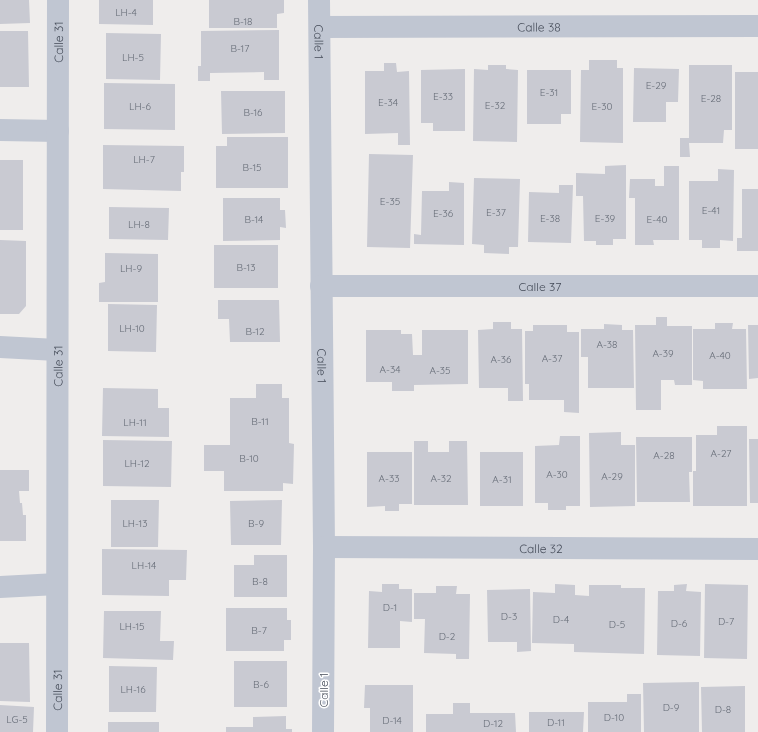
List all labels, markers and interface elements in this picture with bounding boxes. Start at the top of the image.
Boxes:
house number: LH-4 [115,6,137,19]
house number: B-18 [233,15,253,28]
street label: Calle 38 [517,19,561,34]
street label: Calle 31 [50,21,65,63]
street label: Calle 1 [312,24,327,60]
house number: B-17 [231,42,249,55]
house number: LH-5 [122,51,144,64]
house number: E-29 [646,79,667,92]
house number: E-31 [540,86,558,99]
house number: E-33 [433,90,453,103]
house number: E-28 [701,92,721,105]
house number: E-34 [378,96,398,109]
house number: E-32 [485,99,506,112]
house number: LH-6 [129,100,152,113]
house number: E-30 [592,100,612,113]
house number: B-16 [243,106,263,119]
house number: LH-7 [133,153,155,166]
house number: B-15 [242,161,262,174]
house number: E-35 [380,195,400,208]
house number: E-41 [702,204,720,217]
house number: E-37 [486,206,506,219]
house number: E-36 [433,207,454,220]
house number: E-38 [540,212,560,225]
house number: E-39 [595,212,616,225]
house number: B-14 [245,213,263,226]
house number: E-40 [647,213,667,226]
house number: LH-8 [128,218,150,231]
house number: B-13 [237,261,255,274]
house number: LH-9 [120,262,142,275]
street label: Calle 37 [518,279,562,294]
house number: LH-10 [119,322,145,335]
house number: B-12 [245,325,265,338]
house number: A-38 [596,338,618,351]
street label: Calle 31 [50,345,65,387]
house number: A-39 [652,347,674,360]
street label: Calle 1 [315,348,330,384]
house number: A-40 [709,349,731,362]
house number: A-37 [542,352,562,365]
house number: A-36 [491,353,512,366]
house number: A-34 [380,363,400,376]
house number: A-35 [429,364,451,377]
house number: B-11 [251,415,269,428]
house number: LH-11 [123,416,147,429]
house number: A-27 [711,447,731,460]
house number: A-28 [653,449,675,462]
house number: B-10 [239,452,259,465]
house number: LH-12 [124,457,150,470]
house number: A-30 [546,468,568,481]
house number: A-29 [601,470,623,483]
house number: A-33 [379,472,399,485]
house number: A-32 [430,472,452,485]
house number: A-31 [492,473,512,486]
house number: LH-13 [123,517,147,530]
house number: B-9 [248,517,264,530]
street label: Calle 32 [519,540,563,556]
house number: LH-14 [132,559,156,572]
house number: B-8 [252,575,268,588]
house number: D-1 [383,601,397,614]
house number: D-3 [501,610,517,623]
house number: D-4 [553,613,569,626]
house number: D-7 [718,615,734,628]
house number: D-6 [671,617,688,630]
house number: D-5 [609,618,625,631]
house number: LH-15 [119,620,145,633]
house number: B-7 [251,624,267,637]
house number: D-2 [439,630,456,643]
street label: Calle 31 [50,669,65,711]
street label: Calle 1 [316,672,331,708]
house number: B-6 [253,678,270,691]
house number: LH-16 [120,683,146,696]
house number: D-9 [663,701,680,714]
house number: D-8 [715,703,731,716]
house number: D-10 [604,711,624,724]
house number: LG-5 [6,713,28,726]
house number: D-14 [382,714,402,727]
house number: D-11 [547,716,565,729]
house number: D-12 [483,717,503,730]

